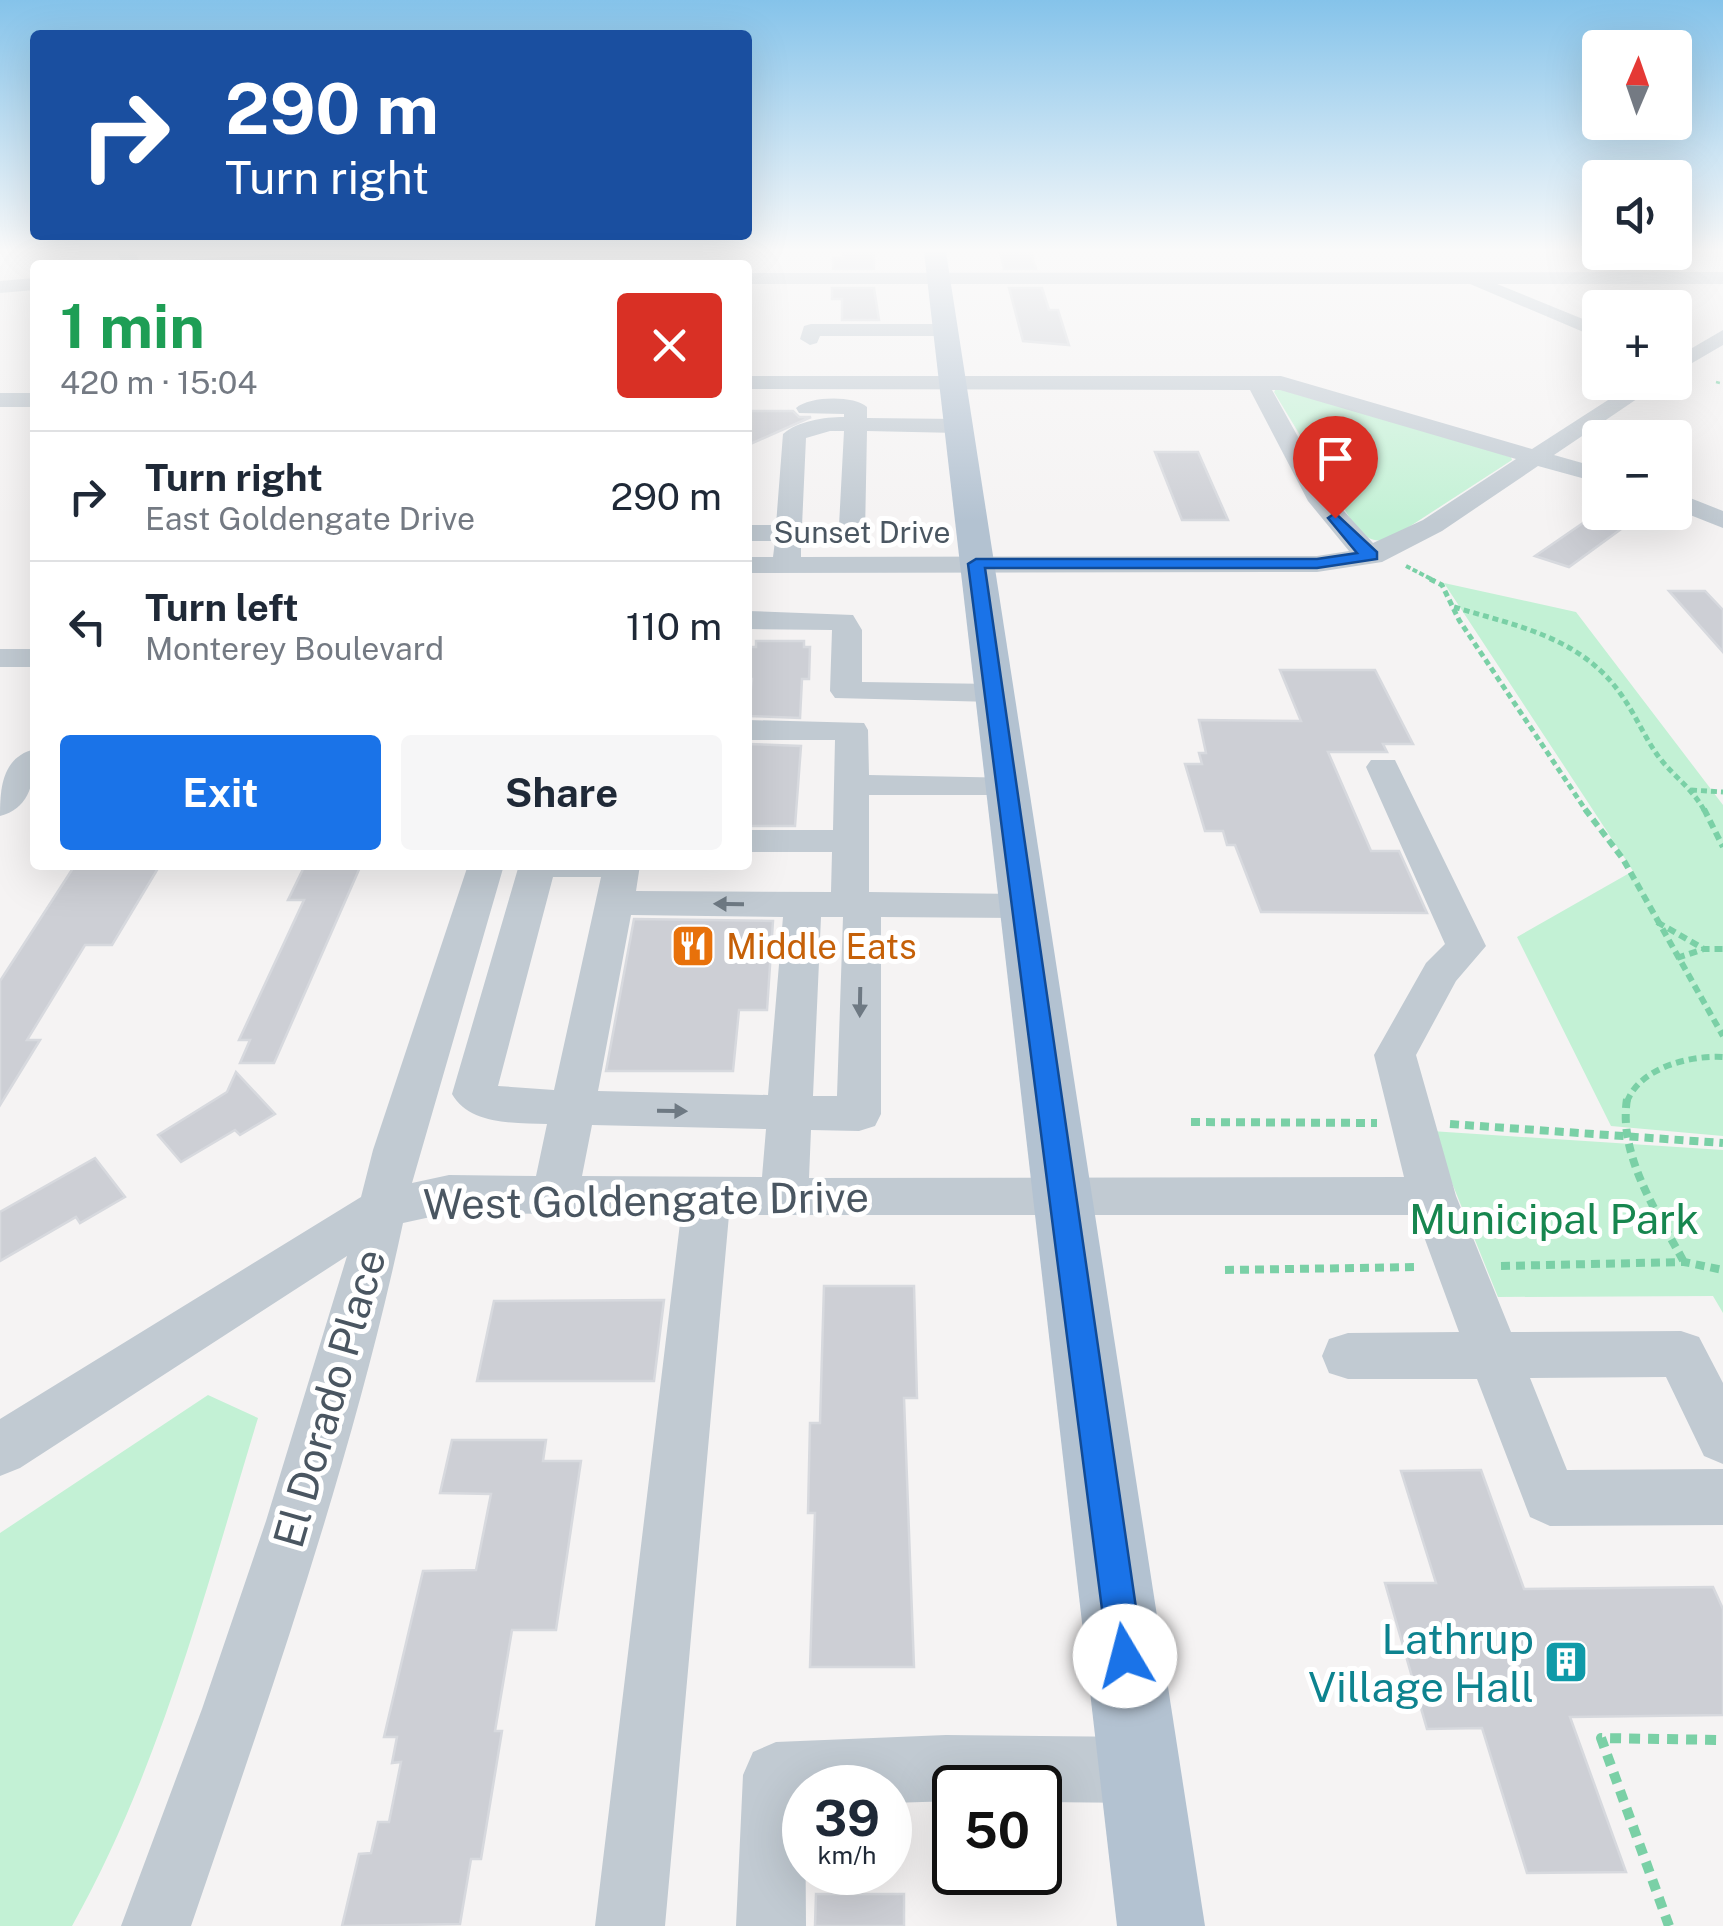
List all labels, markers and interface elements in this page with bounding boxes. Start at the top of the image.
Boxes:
north arrow [1582,30,1692,140]
map controls [1582,30,1692,530]
text: 290 m [225,67,439,150]
icon: right [60,70,190,200]
text: Turn right [225,151,429,204]
button: sound [1582,160,1692,270]
button: + [1582,290,1692,400]
text: 1 min [60,291,205,362]
button: close [617,293,722,398]
text: 420 m · 15:04 [60,364,257,401]
pin [1293,416,1378,519]
button: − [1582,420,1692,530]
icon: arrive [1308,431,1363,486]
text: Turn right [145,455,323,500]
icon: right [60,469,115,524]
text: 290 m [611,474,722,519]
text: East Goldengate Drive [145,500,475,537]
street label: Sunset Drive [773,514,951,550]
text: Turn left [145,585,299,630]
icon: left [60,599,115,654]
text: 110 m [626,604,722,649]
text: Monterey Boulevard [145,630,444,667]
button: Exit [60,735,381,850]
button: Share [401,735,722,850]
one-way arrow [713,896,745,912]
restaurant icon: Middle Eats [670,923,716,969]
place label: Middle Eats [726,926,917,967]
one-way arrow [852,987,868,1019]
one-way arrow [657,1103,689,1119]
street label: West Goldengate Drive [422,1172,870,1228]
park label: Municipal Park [1409,1194,1699,1243]
street label: El Dorado Place [263,1243,395,1553]
position arrow [1073,1604,1177,1708]
place label: Lathrup Village Hall [1308,1614,1534,1711]
building icon: Lathrup Village Hall [1543,1639,1589,1685]
speed limit sign: 50 [932,1765,1062,1895]
text: 39 [814,1788,880,1847]
text: km/h [818,1840,876,1870]

